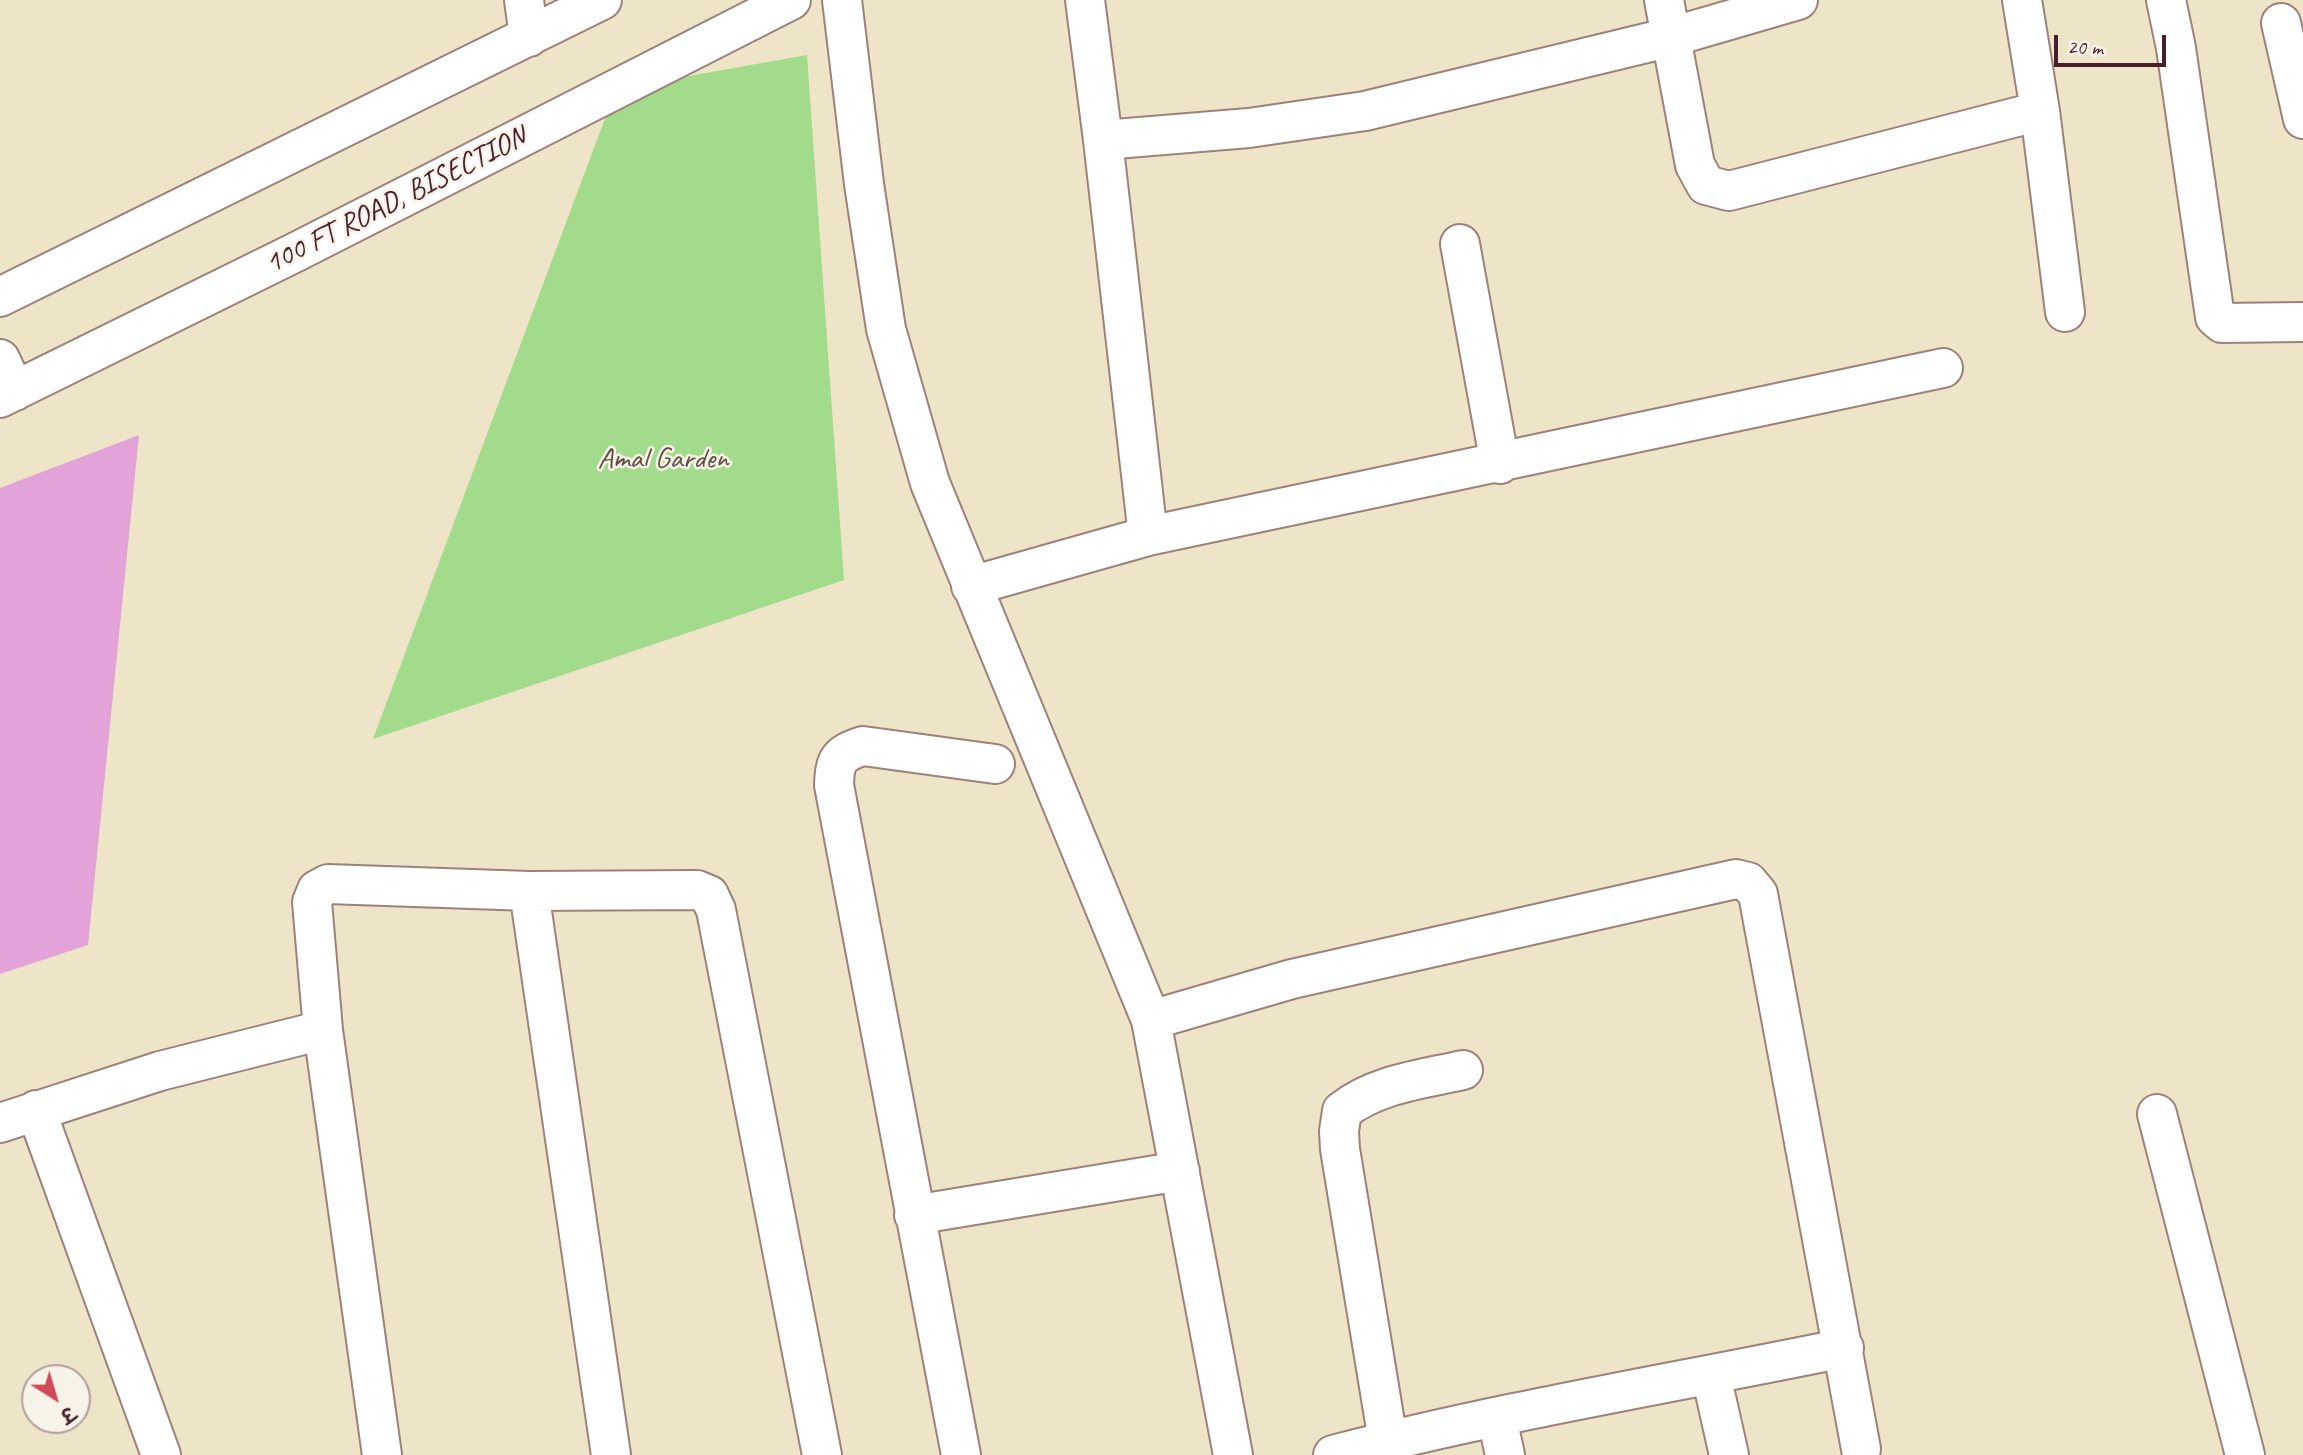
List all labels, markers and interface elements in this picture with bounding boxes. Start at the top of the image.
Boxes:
scale bar [2058,21,2170,65]
text: 20 m [2067,34,2103,60]
street label: 100 FT ROAD, BISECTION [260,120,532,282]
park label: Amal Garden [598,441,728,477]
north arrow [21,1364,91,1434]
text: उ [55,1401,80,1428]

